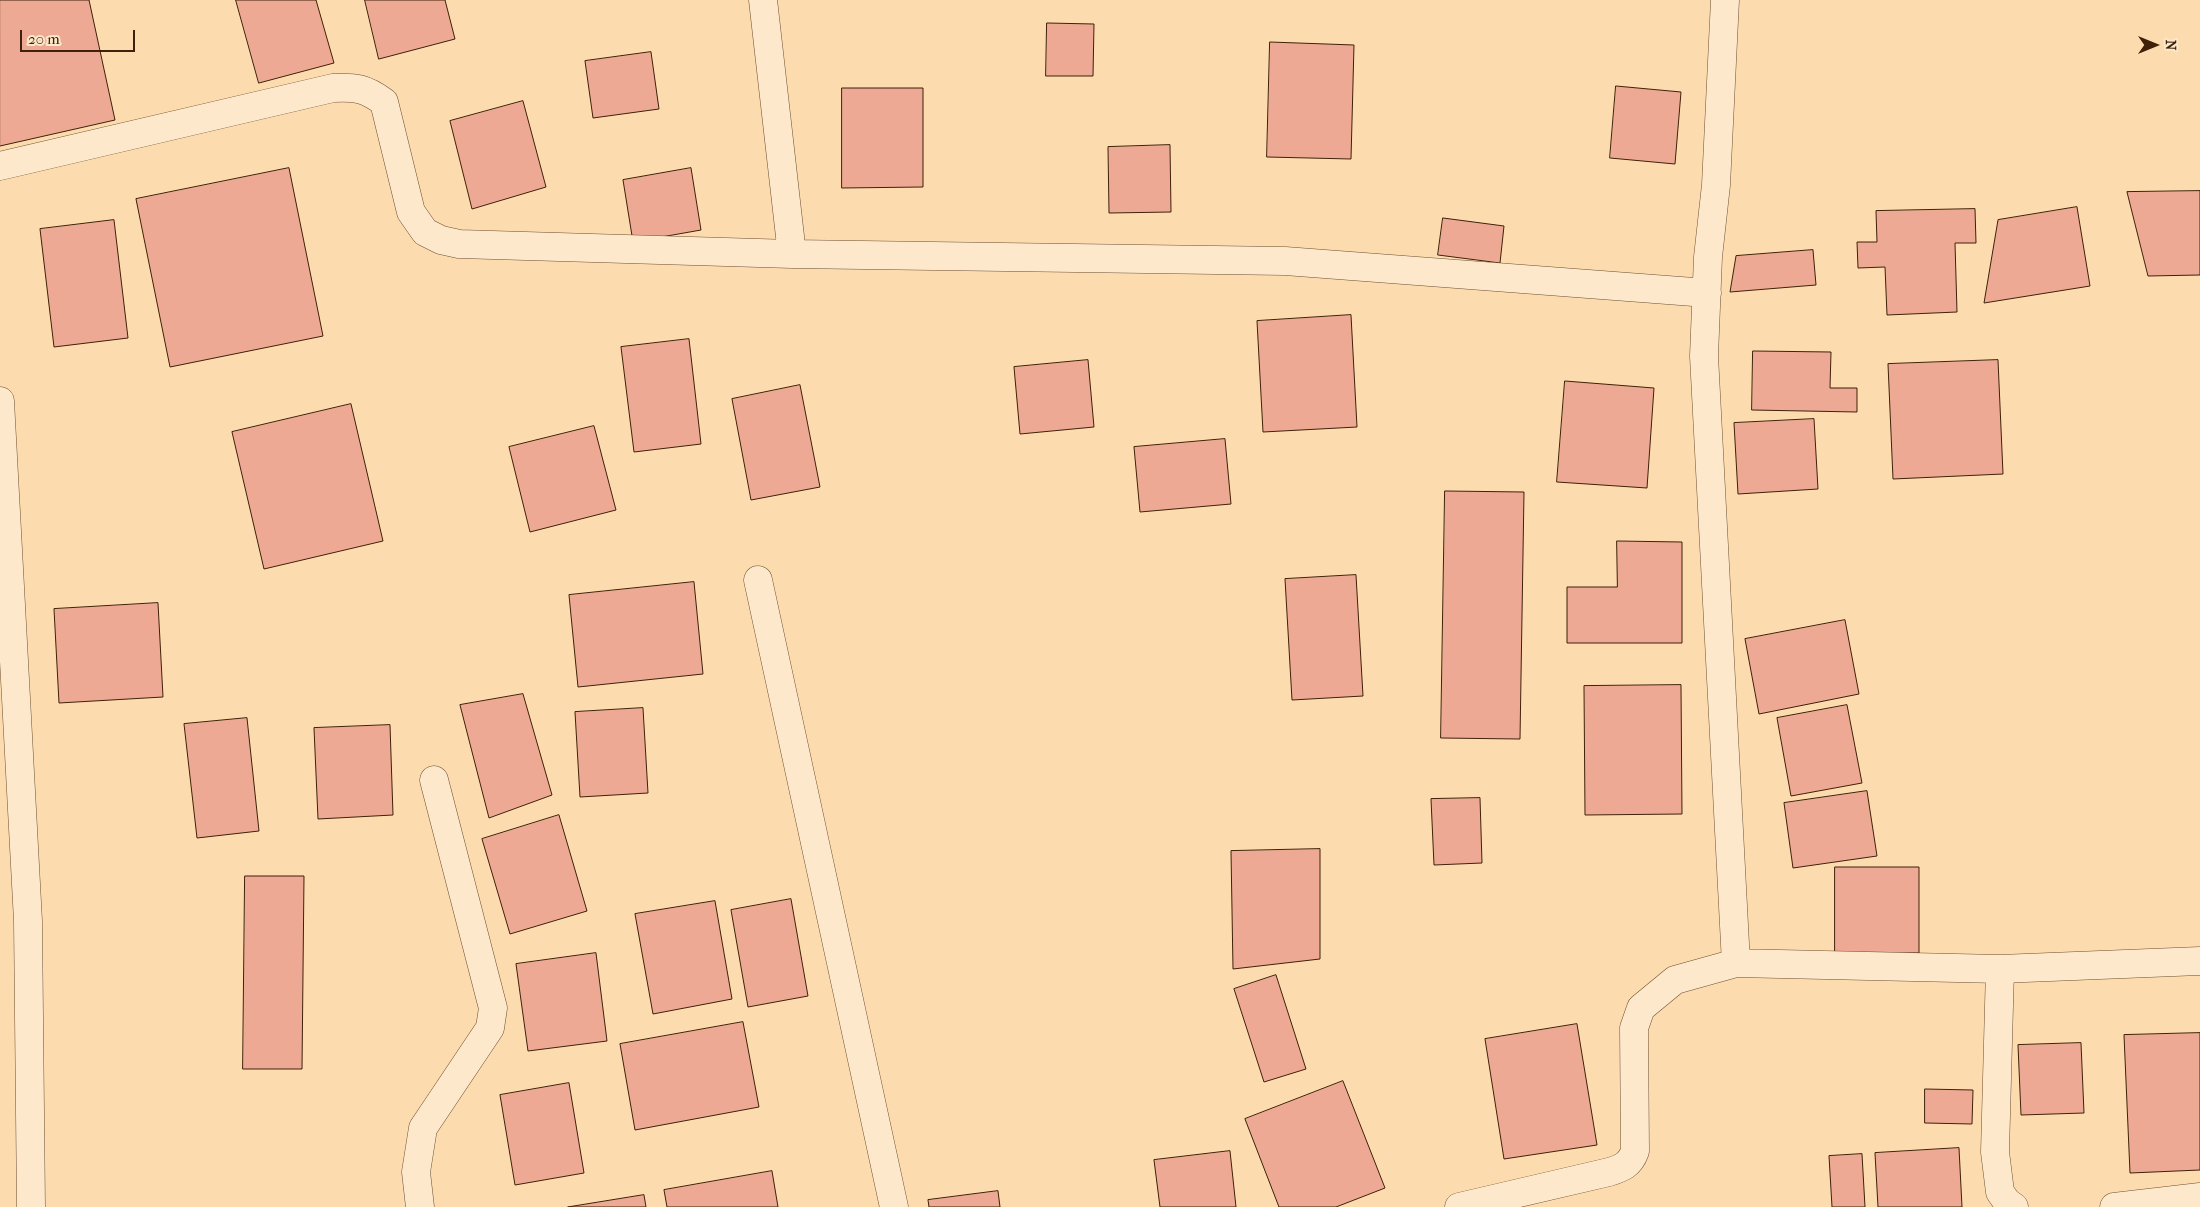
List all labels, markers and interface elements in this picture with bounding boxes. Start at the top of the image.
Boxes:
scale bar [22,20,138,52]
north arrow [2130,20,2180,70]
text: 20 m [28,30,60,48]
text: N [2162,40,2179,50]

